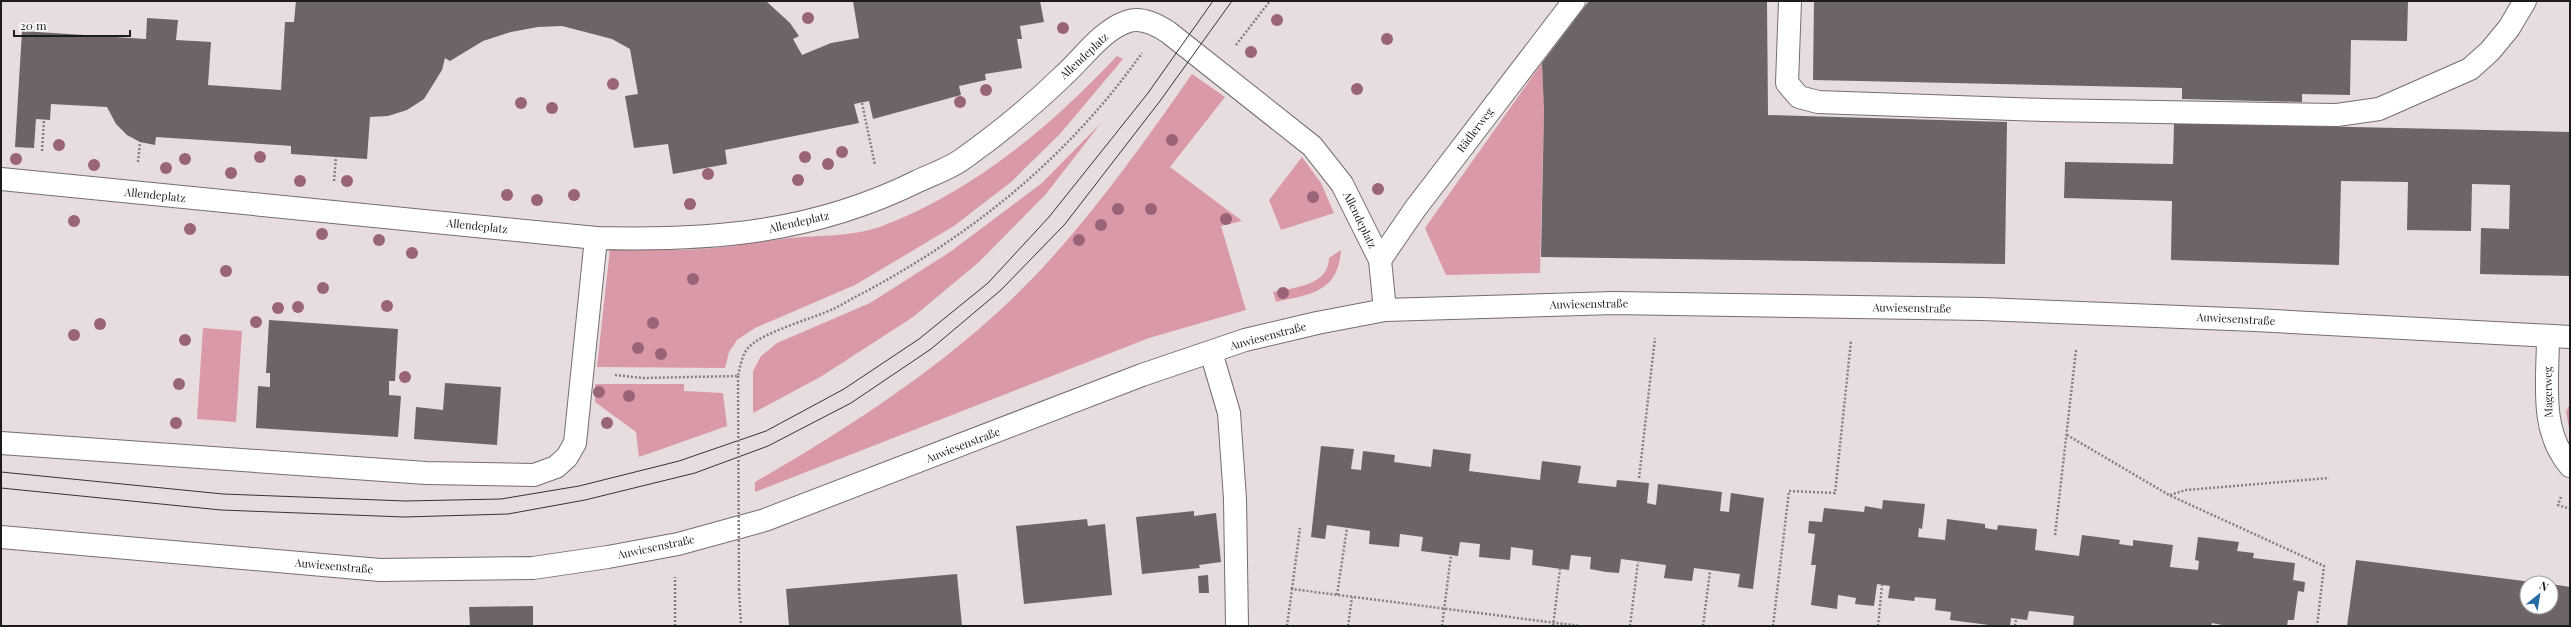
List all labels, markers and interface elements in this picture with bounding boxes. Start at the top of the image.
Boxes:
scale bar [14,12,130,38]
text: 20 m [20,17,47,33]
street label: Allendeplatz [1055,29,1111,83]
street label: Rädlerweg [1453,104,1496,155]
street label: Allendeplatz [123,184,186,205]
street label: Allendeplatz [1340,188,1381,251]
street label: Allendeplatz [766,207,830,236]
street label: Allendeplatz [445,215,508,236]
street label: Auwiesenstraße [1549,295,1629,312]
street label: Auwiesenstraße [1872,299,1952,316]
street label: Auwiesenstraße [2195,309,2276,328]
street label: Auwiesenstraße [1227,318,1308,353]
street label: Magerweg [2540,366,2555,418]
street label: Auwiesenstraße [923,423,1003,466]
street label: Auwiesenstraße [615,531,696,562]
street label: Auwiesenstraße [293,555,374,576]
north arrow [2519,575,2559,615]
text: N [2537,577,2551,594]

